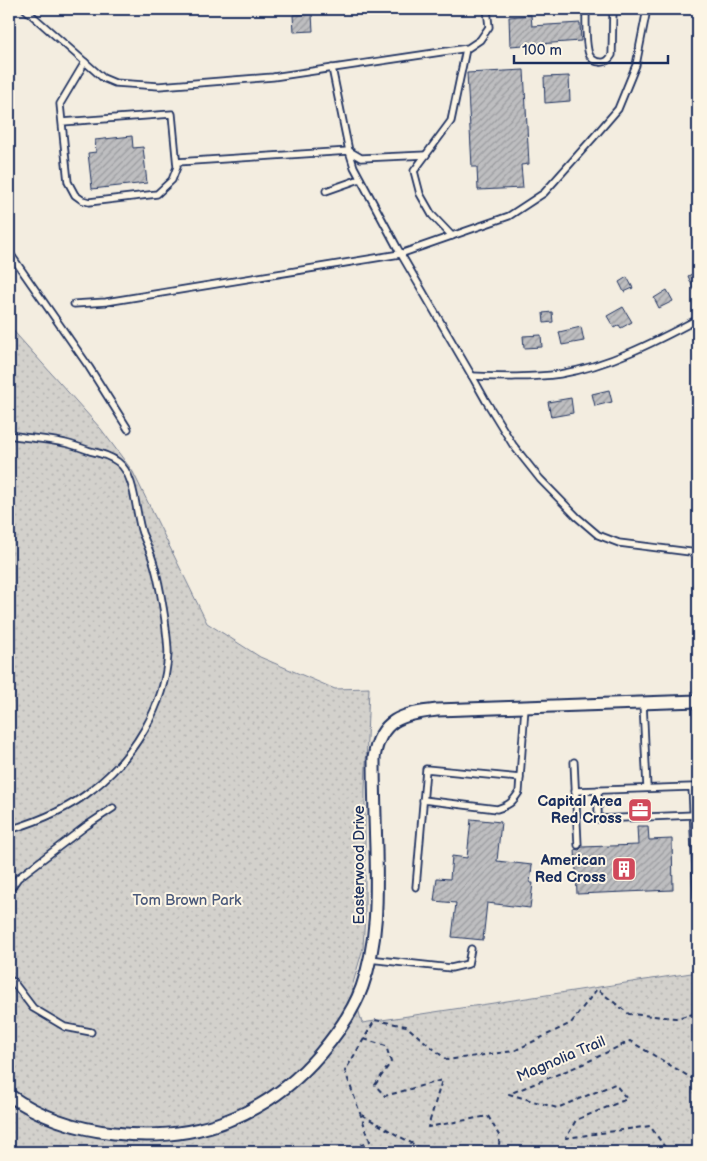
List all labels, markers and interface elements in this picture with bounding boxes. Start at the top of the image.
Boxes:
scale bar [514,32,668,64]
text: 100 m [522,41,562,60]
place label: Capital Area Red Cross [537,792,622,828]
office icon: Capital Area Red Cross [627,797,653,823]
street label: Easterwood Drive [350,805,369,925]
place label: American Red Cross [535,851,606,887]
building icon: American Red Cross [611,856,637,882]
park label: Tom Brown Park [133,891,242,910]
street label: Magnolia Trail [514,1032,608,1086]

